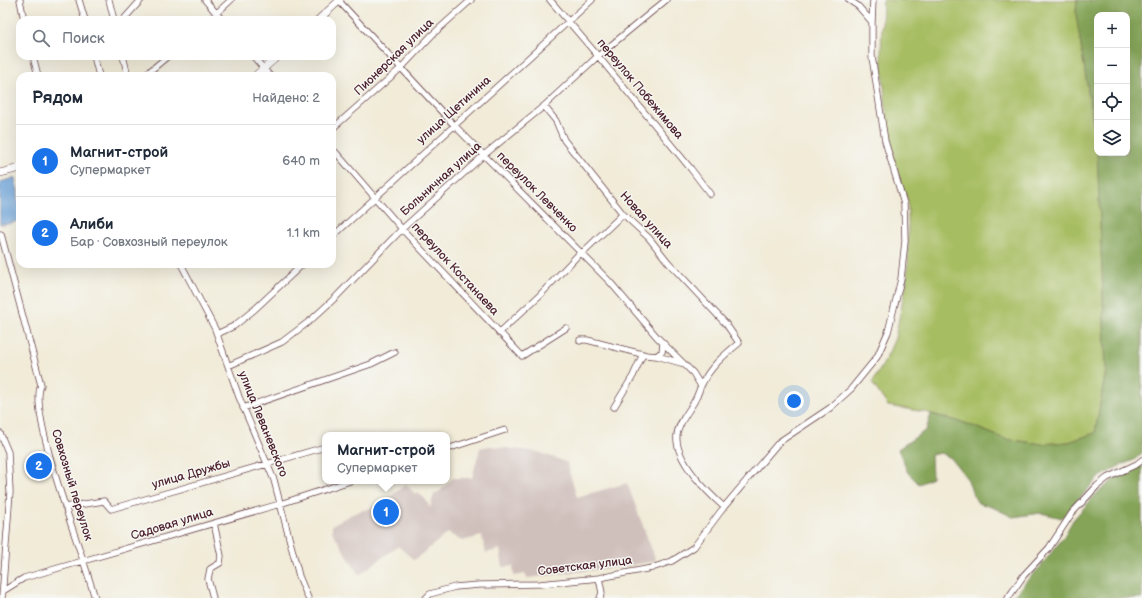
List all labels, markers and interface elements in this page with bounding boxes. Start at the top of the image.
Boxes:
map controls [1094,12,1130,156]
button: + [1094,12,1130,48]
street label: Пионерская улица [351,15,437,99]
search box [16,16,336,60]
icon: search [30,27,52,49]
text: Поиск [62,29,105,48]
street label: переулок Побежимова [594,36,686,142]
button: − [1094,48,1130,84]
street label: улица Щетинина [414,73,494,147]
button: locate [1094,84,1130,120]
text: Рядом [32,88,83,108]
text: Найдено: 2 [252,90,320,106]
button: layers [1094,120,1130,156]
street label: Больничная улица [397,139,485,219]
text: Магнит-строй [70,143,168,162]
street label: переулок Левченко [493,148,581,236]
text: 1 [42,153,48,169]
text: 640 m [282,153,320,169]
text: Супермаркет [70,162,151,178]
street label: Новая улица [616,188,676,252]
text: Алиби [70,215,113,234]
street label: переулок Костанаева [408,219,502,319]
text: 2 [41,225,49,241]
text: 1.1 km [287,225,320,241]
text: Бар · Совхозный переулок [70,234,228,250]
street label: улица Леваневского [235,369,291,479]
your location [784,391,804,411]
street label: Совхозный переулок [48,428,96,543]
popup [322,432,450,484]
text: Магнит-строй [337,441,435,460]
pin: 2 [26,451,52,481]
street label: улица Дружбы [150,456,232,492]
text: Супермаркет [337,460,418,476]
pin: 1 [373,497,399,527]
street label: Садовая улица [129,504,215,544]
street label: Советская улица [537,553,633,579]

